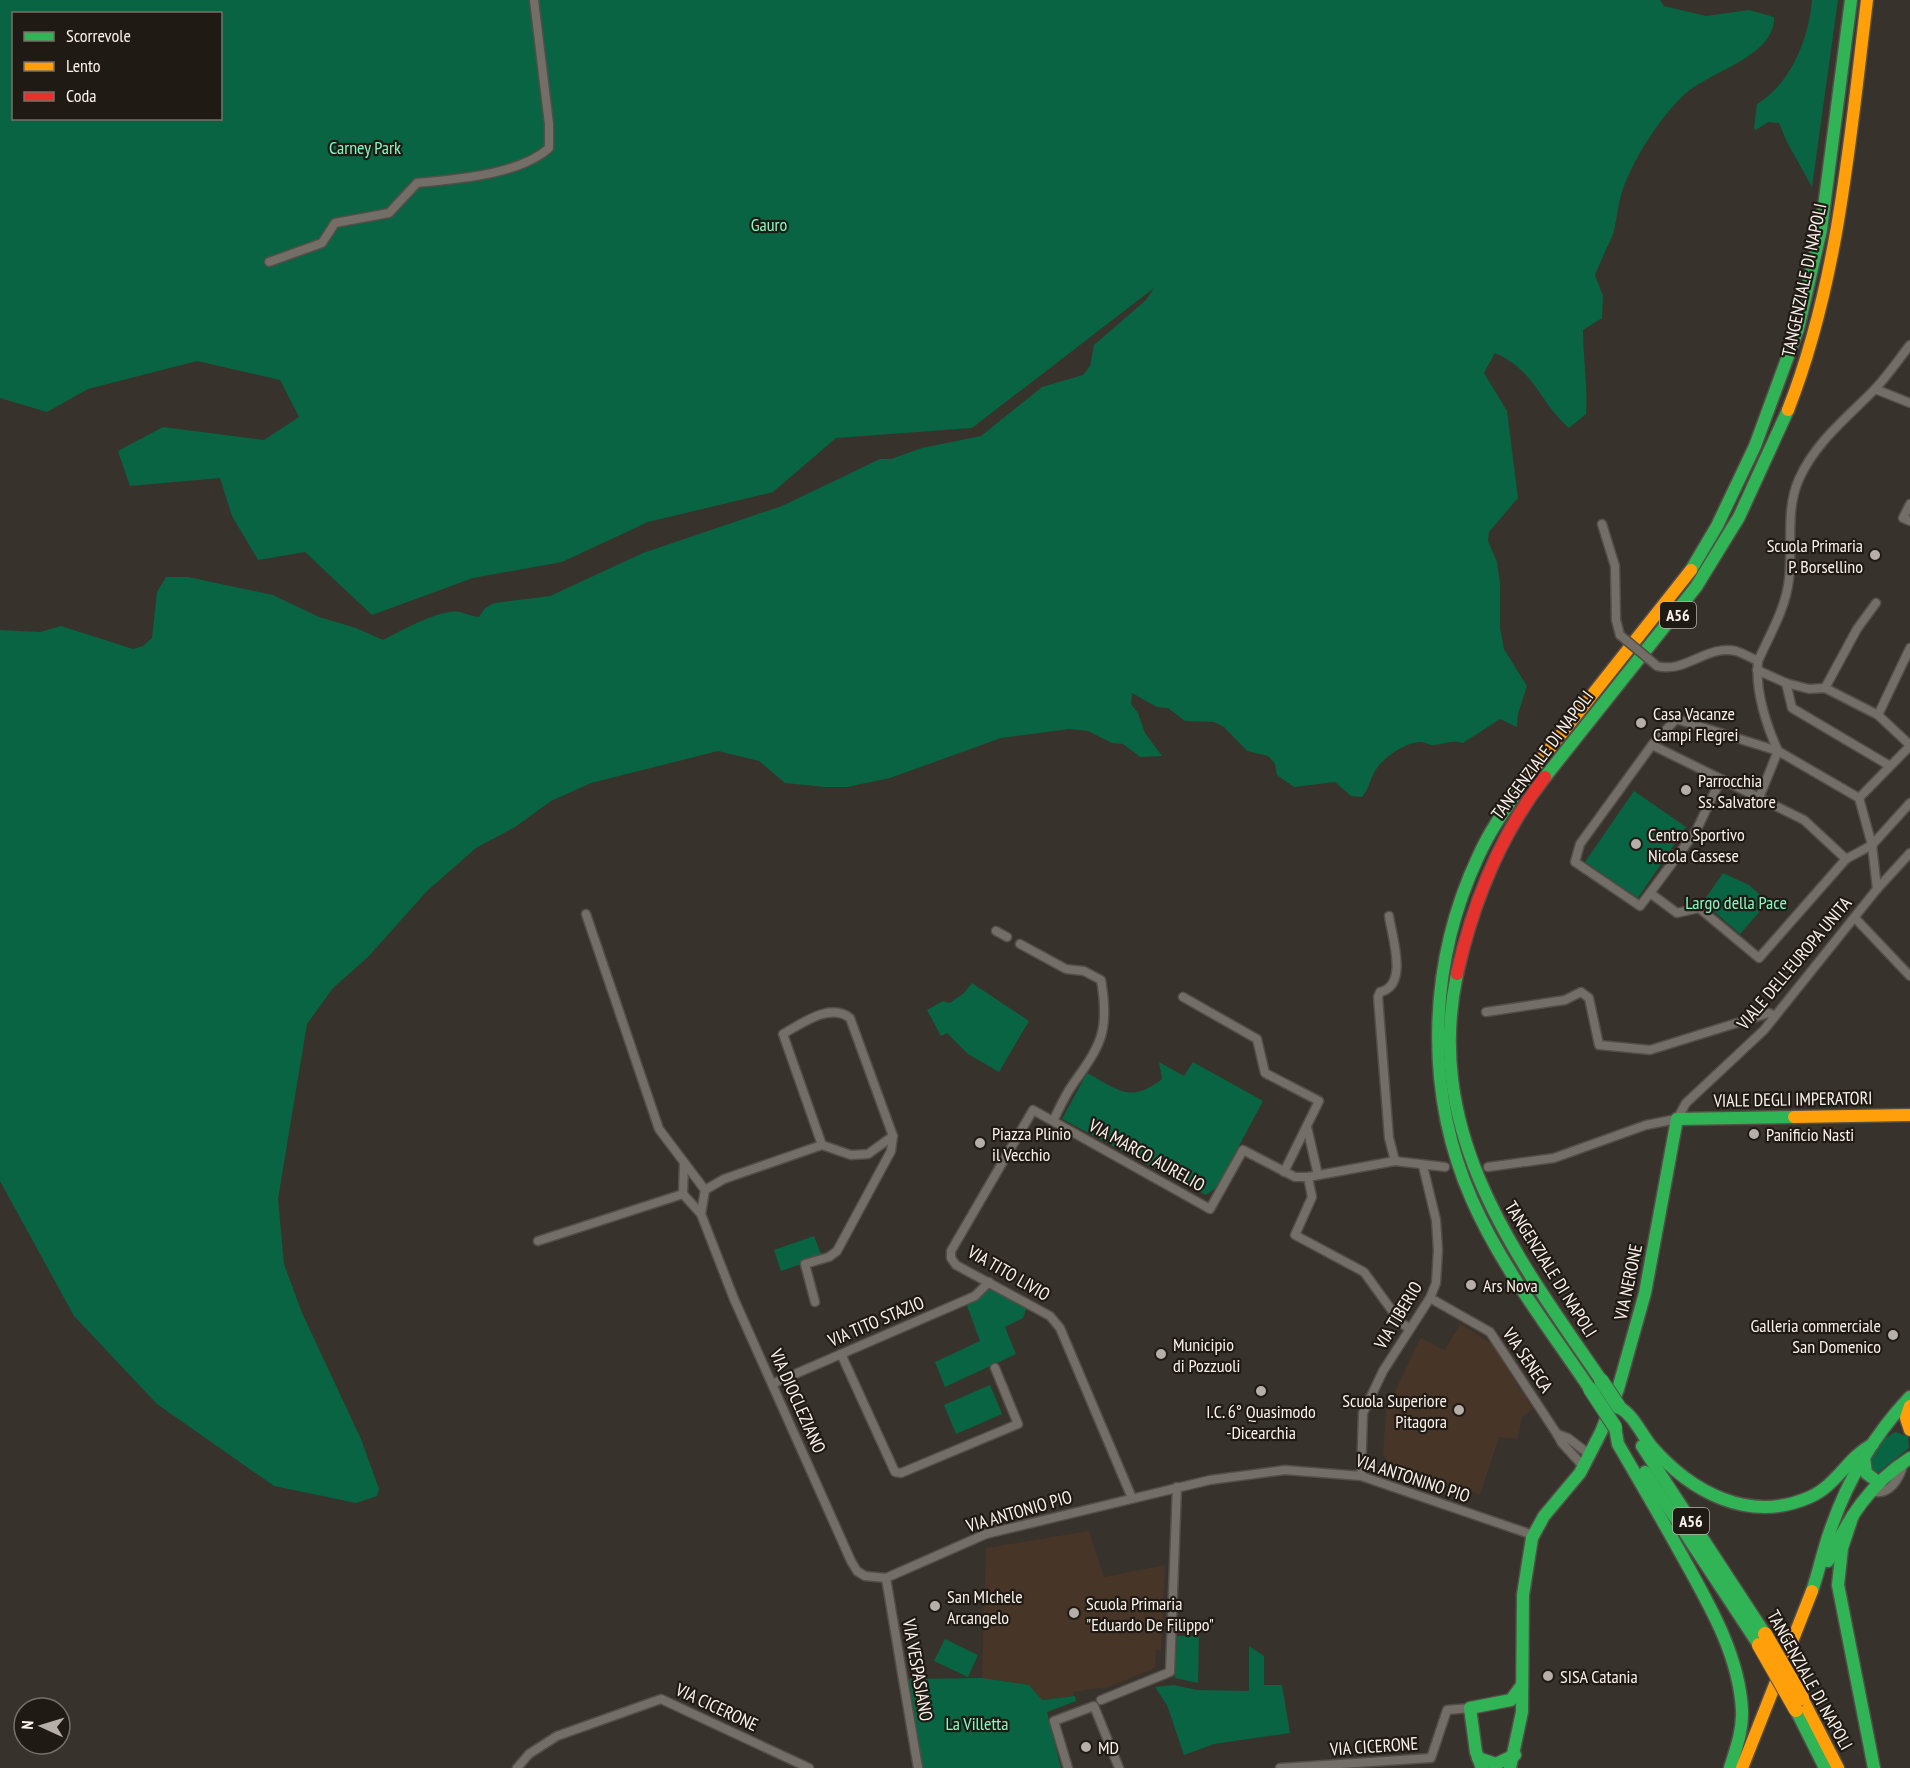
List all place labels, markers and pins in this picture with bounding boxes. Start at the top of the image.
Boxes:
place label: Scuola Primaria P. Borsellino [1767,534,1863,578]
marker: Scuola Primaria P. Borsellino [1868,548,1882,562]
place label: Casa Vacanze Campi Flegrei [1653,702,1738,746]
marker: Casa Vacanze Campi Flegrei [1634,716,1648,730]
place label: Parrocchia Ss. Salvatore [1698,769,1776,813]
marker: Parrocchia Ss. Salvatore [1679,783,1693,797]
place label: Centro Sportivo Nicola Cassese [1648,823,1745,867]
marker: Centro Sportivo Nicola Cassese [1629,837,1643,851]
place label: Piazza Plinio il Vecchio [992,1122,1071,1166]
place label: Panificio Nasti [1766,1123,1854,1146]
marker: Panificio Nasti [1747,1127,1761,1141]
marker: Piazza Plinio il Vecchio [973,1136,987,1150]
place label: Ars Nova [1483,1274,1538,1297]
marker: Ars Nova [1464,1278,1478,1292]
place label: Galleria commerciale San Domenico [1750,1314,1881,1358]
marker: Galleria commerciale San Domenico [1886,1328,1900,1342]
place label: Municipio di Pozzuoli [1173,1333,1240,1377]
marker: Municipio di Pozzuoli [1154,1347,1168,1361]
marker: I.C. 6° Quasimodo -Dicearchia [1254,1384,1268,1398]
place label: Scuola Superiore Pitagora [1342,1389,1447,1433]
place label: I.C. 6° Quasimodo -Dicearchia [1206,1400,1316,1444]
marker: Scuola Superiore Pitagora [1452,1403,1466,1417]
place label: San MIchele Arcangelo [947,1585,1023,1629]
place label: Scuola Primaria "Eduardo De Filippo" [1086,1592,1214,1636]
marker: San MIchele Arcangelo [928,1599,942,1613]
marker: Scuola Primaria "Eduardo De Filippo" [1067,1606,1081,1620]
place label: SISA Catania [1560,1665,1638,1688]
marker: SISA Catania [1541,1669,1555,1683]
place label: MD [1098,1736,1119,1759]
marker: MD [1079,1740,1093,1754]

